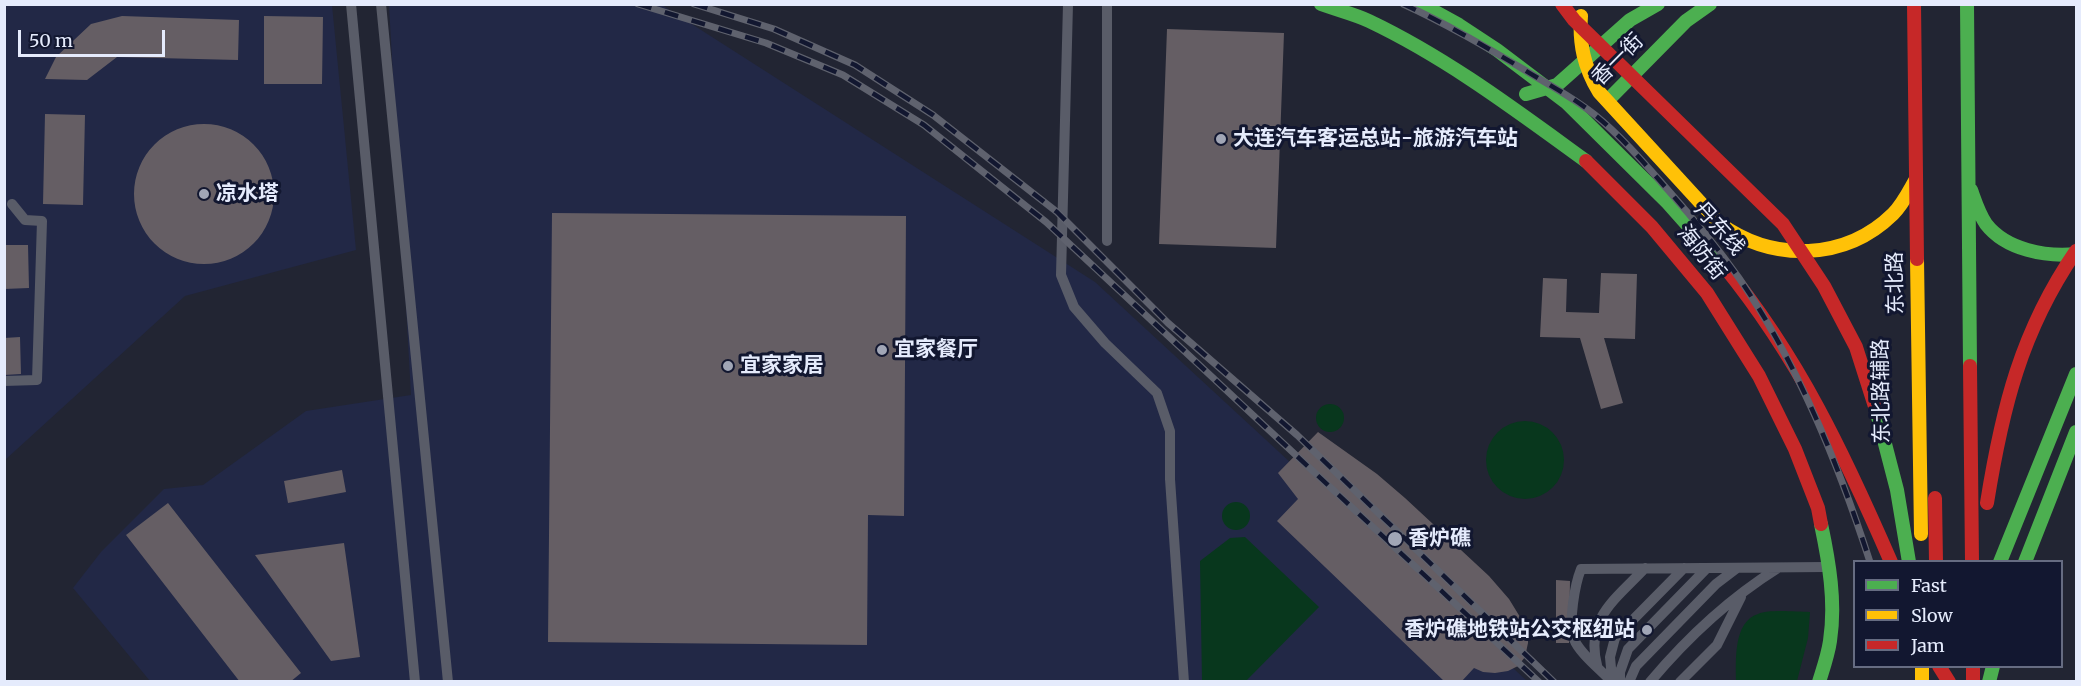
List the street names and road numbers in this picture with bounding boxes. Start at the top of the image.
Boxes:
street label: 香一街 [1587,29,1649,91]
street label: 丹东线 [1689,197,1749,261]
street label: 海防街 [1671,221,1731,285]
street label: 东北路 [1883,251,1909,315]
street label: 东北路辅路 [1868,338,1896,444]

